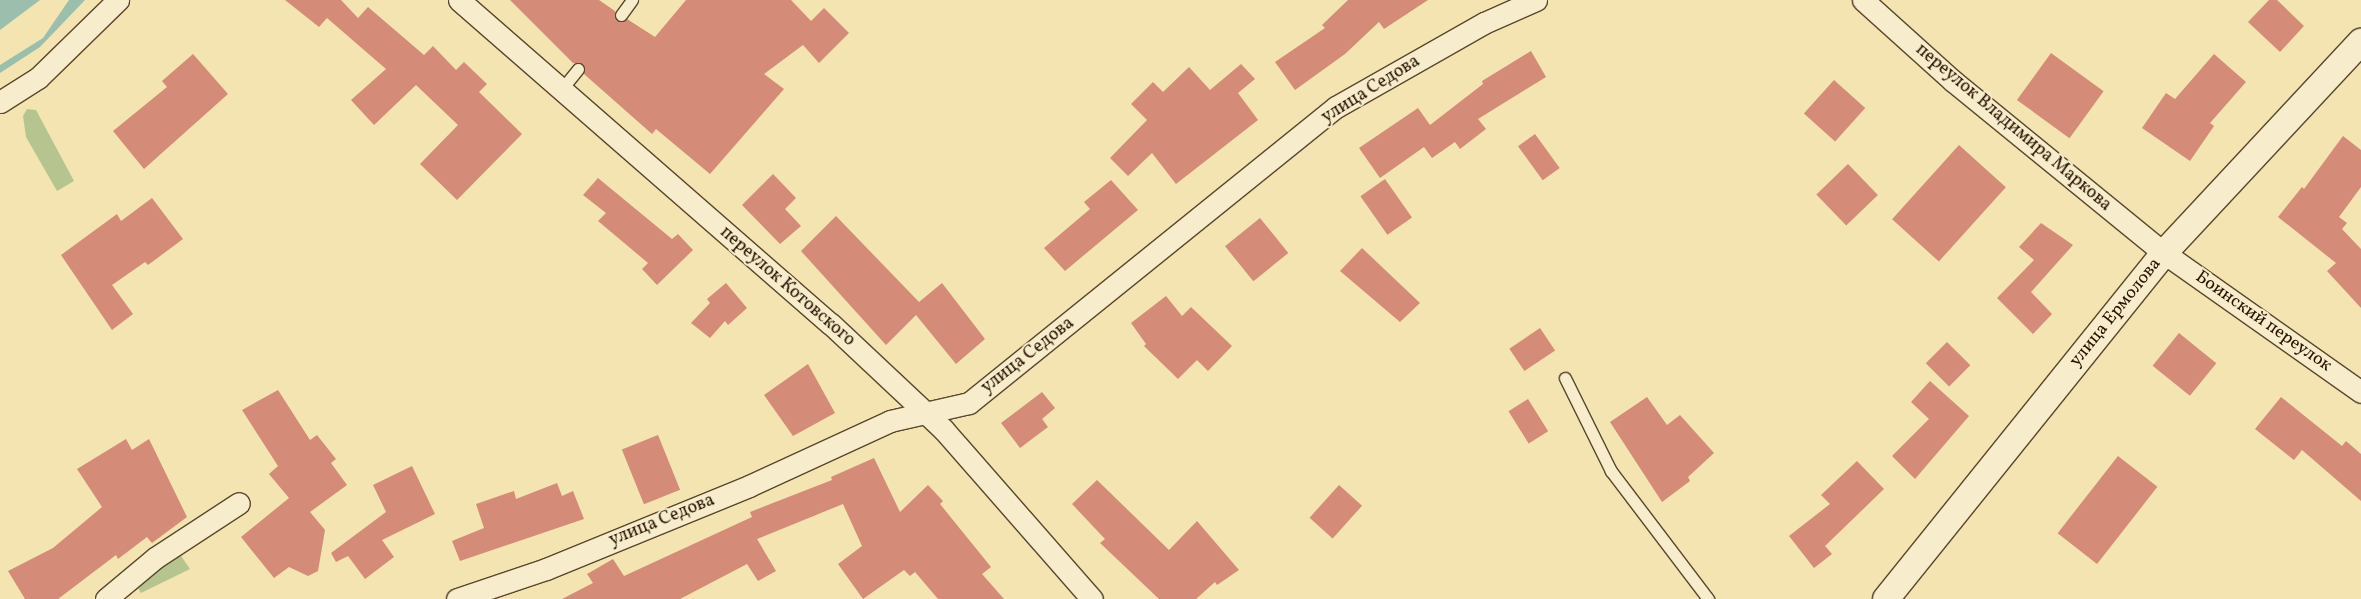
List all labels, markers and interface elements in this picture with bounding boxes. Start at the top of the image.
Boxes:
street label: переулок Владимира Маркова [1911,40,2115,216]
street label: улица Седова [1318,51,1424,129]
street label: переулок Котовского [715,222,859,352]
street label: улица Ермолова [2065,254,2167,372]
street label: Боинский переулок [2191,267,2335,377]
street label: улица Седова [977,313,1079,399]
street label: улица Седова [606,490,718,552]

